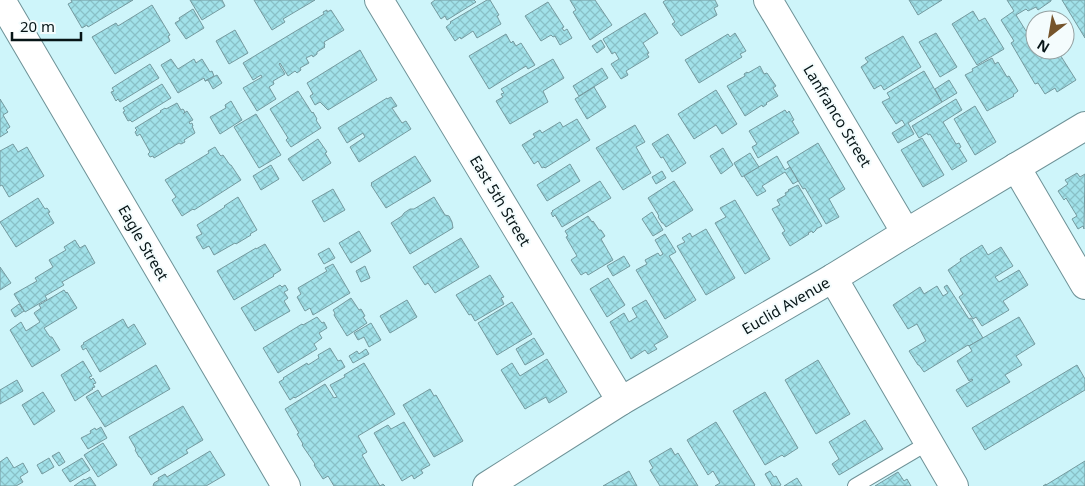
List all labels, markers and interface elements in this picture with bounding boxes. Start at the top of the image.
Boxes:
scale bar [12,10,81,42]
north arrow [1025,10,1075,60]
text: 20 m [20,16,55,36]
text: N [1033,35,1053,58]
street label: Lanfranco Street [799,60,877,171]
street label: East 5th Street [466,151,536,250]
street label: Eagle Street [114,201,174,284]
street label: Euclid Avenue [738,272,833,338]

